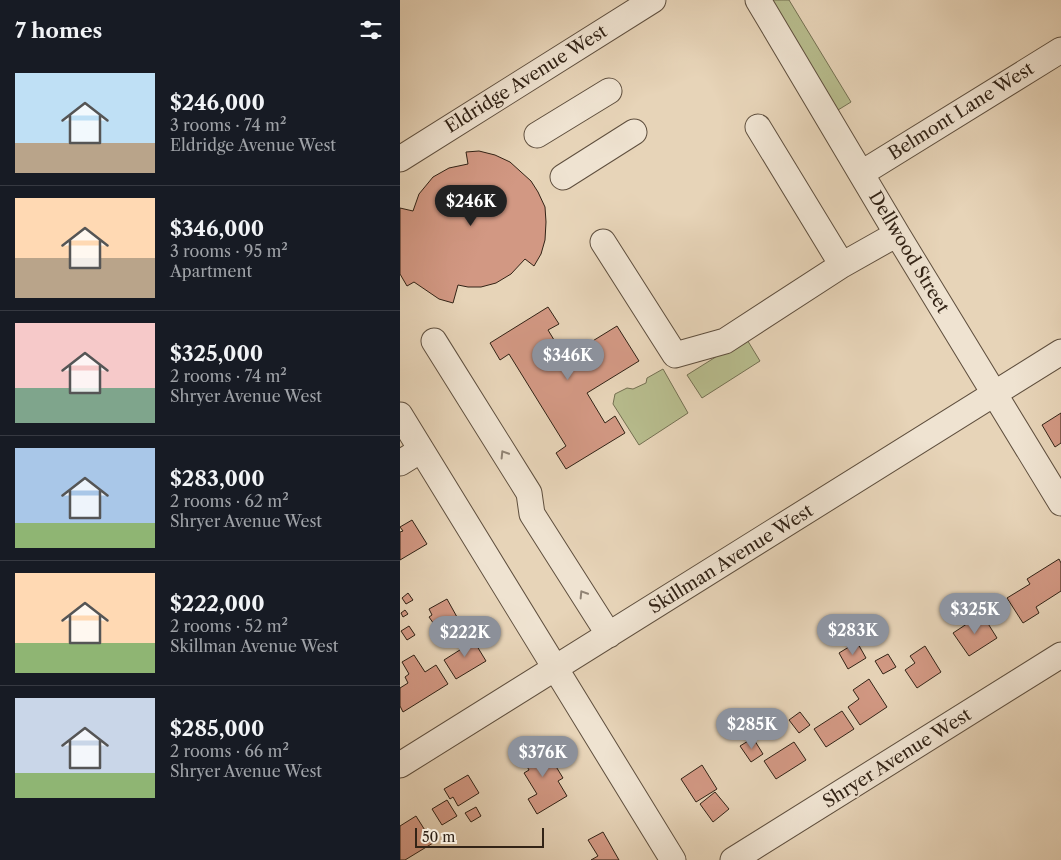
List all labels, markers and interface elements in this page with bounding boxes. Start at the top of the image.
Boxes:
icon: filters [357,16,385,44]
text: 7 homes [15,18,102,43]
street label: Eldridge Avenue West [441,20,612,138]
street label: Belmont Lane West [884,57,1038,165]
text: $246,000 [170,90,265,115]
icon: home [55,93,115,153]
text: 3 rooms · 74 m² [170,115,286,135]
text: Eldridge Avenue West [170,135,336,155]
pin: $246K [436,184,506,227]
street label: Dellwood Street [864,187,954,318]
text: $246K [446,191,496,211]
text: $346,000 [170,216,264,241]
icon: home [55,218,115,278]
text: 3 rooms · 95 m² [170,241,288,261]
text: Apartment [170,261,252,281]
pin: $346K [533,338,603,381]
text: $325,000 [170,341,263,366]
icon: home [55,343,115,403]
text: $346K [543,345,593,365]
text: 2 rooms · 74 m² [170,366,287,386]
text: Shryer Avenue West [170,386,322,406]
one-way arrow [501,450,511,459]
text: $283,000 [170,466,265,491]
icon: home [55,468,115,528]
text: 2 rooms · 62 m² [170,491,289,511]
street label: Skillman Avenue West [645,499,818,619]
text: Shryer Avenue West [170,511,322,531]
text: $222,000 [170,591,265,616]
one-way arrow [579,591,589,600]
pin: $325K [940,592,1010,635]
icon: home [55,593,115,653]
text: $325K [950,599,1000,619]
pin: $283K [818,614,888,656]
text: 2 rooms · 52 m² [170,616,288,636]
pin: $222K [430,616,500,658]
text: $283K [828,620,878,640]
text: $222K [440,622,490,642]
text: Skillman Avenue West [170,636,338,656]
street label: Shryer Avenue West [819,703,976,813]
pin: $285K [717,708,787,750]
text: $285K [727,714,777,734]
text: $285,000 [170,716,264,741]
icon: home [55,718,115,778]
pin: $376K [508,736,578,778]
text: 2 rooms · 66 m² [170,741,289,761]
text: $376K [519,742,567,762]
text: Shryer Avenue West [170,761,322,781]
scale bar [415,825,544,848]
text: 50 m [422,828,455,846]

